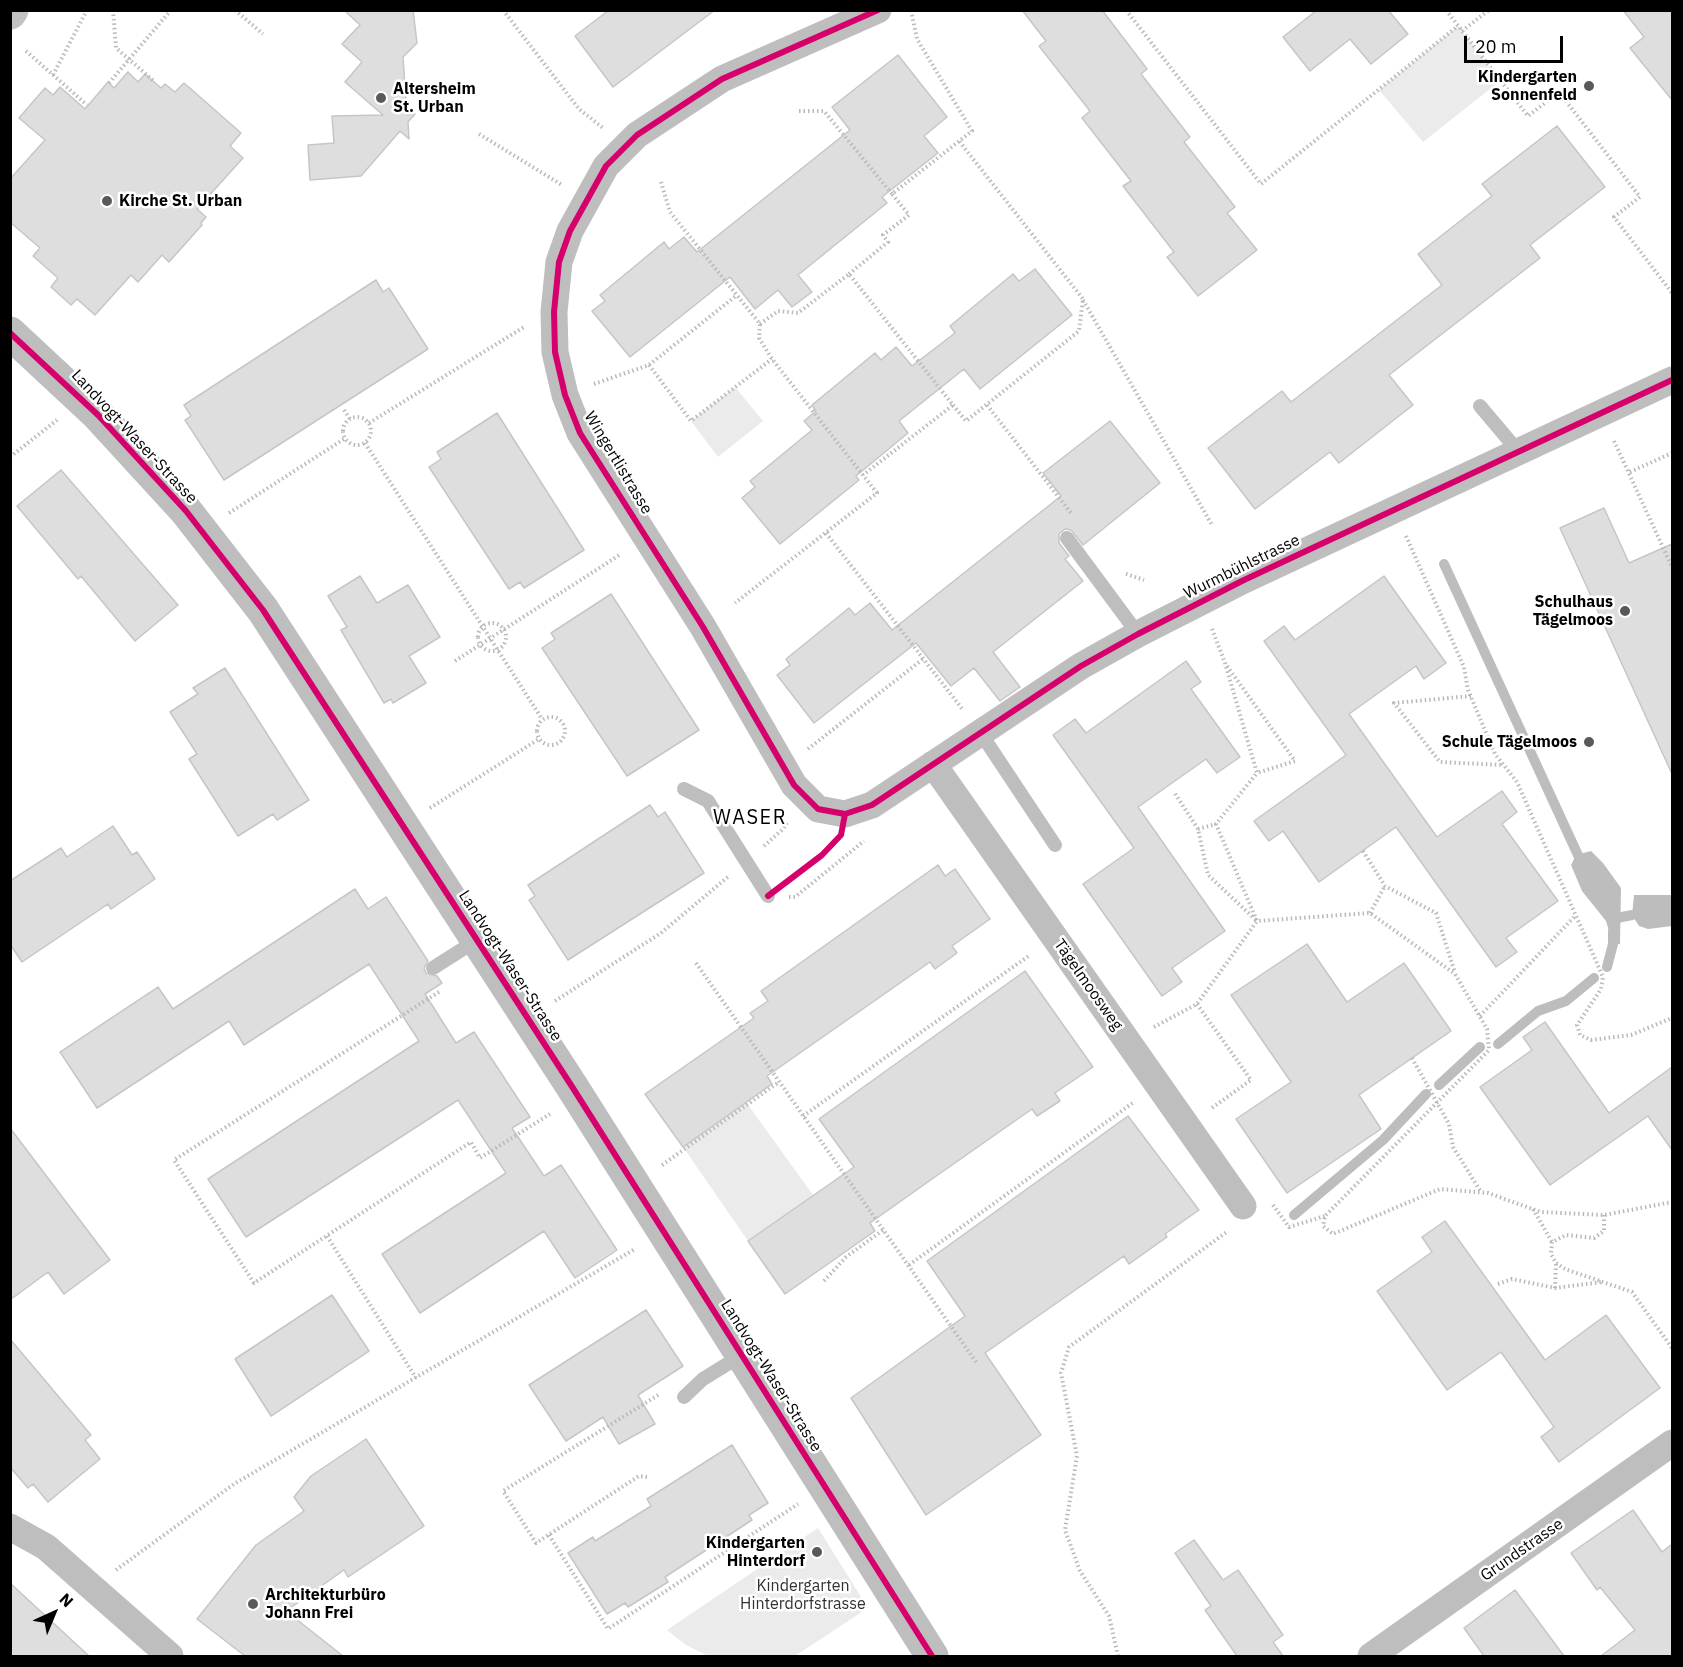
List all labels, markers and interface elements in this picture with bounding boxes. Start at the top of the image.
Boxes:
scale bar [1467,24,1566,62]
text: 20 m [1475,35,1517,58]
place label: Kindergarten Sonnenfeld [1478,67,1577,105]
place label: Altersheim St. Urban [393,79,476,117]
marker: Kindergarten Sonnenfeld [1582,79,1596,93]
marker: Altersheim St. Urban [374,91,388,105]
place label: Kirche St. Urban [119,191,242,211]
marker: Kirche St. Urban [100,194,114,208]
street label: Landvogt-Waser-Strasse [67,366,201,508]
street label: Wingertlistrasse [580,408,656,518]
street label: Wurmbühlstrasse [1181,531,1303,603]
place label: Schulhaus Tägelmoos [1533,592,1613,630]
marker: Schulhaus Tägelmoos [1618,604,1632,618]
place label: Schule Tägelmoos [1442,732,1577,752]
marker: Schule Tägelmoos [1582,735,1596,749]
district label: WASER [713,806,787,830]
street label: Landvogt-Waser-Strasse [454,887,566,1045]
street label: Tägelmoosweg [1049,936,1127,1034]
street label: Landvogt-Waser-Strasse [716,1296,826,1456]
street label: Grundstrasse [1477,1514,1567,1586]
place label: Kindergarten Hinterdorf [706,1533,805,1571]
marker: Kindergarten Hinterdorf [810,1545,824,1559]
park label: Kindergarten Hinterdorfstrasse [740,1576,866,1614]
north arrow [24,1583,84,1643]
place label: Architekturbüro Johann Frei [265,1585,386,1623]
text: N [55,1589,78,1611]
marker: Architekturbüro Johann Frei [246,1597,260,1611]

